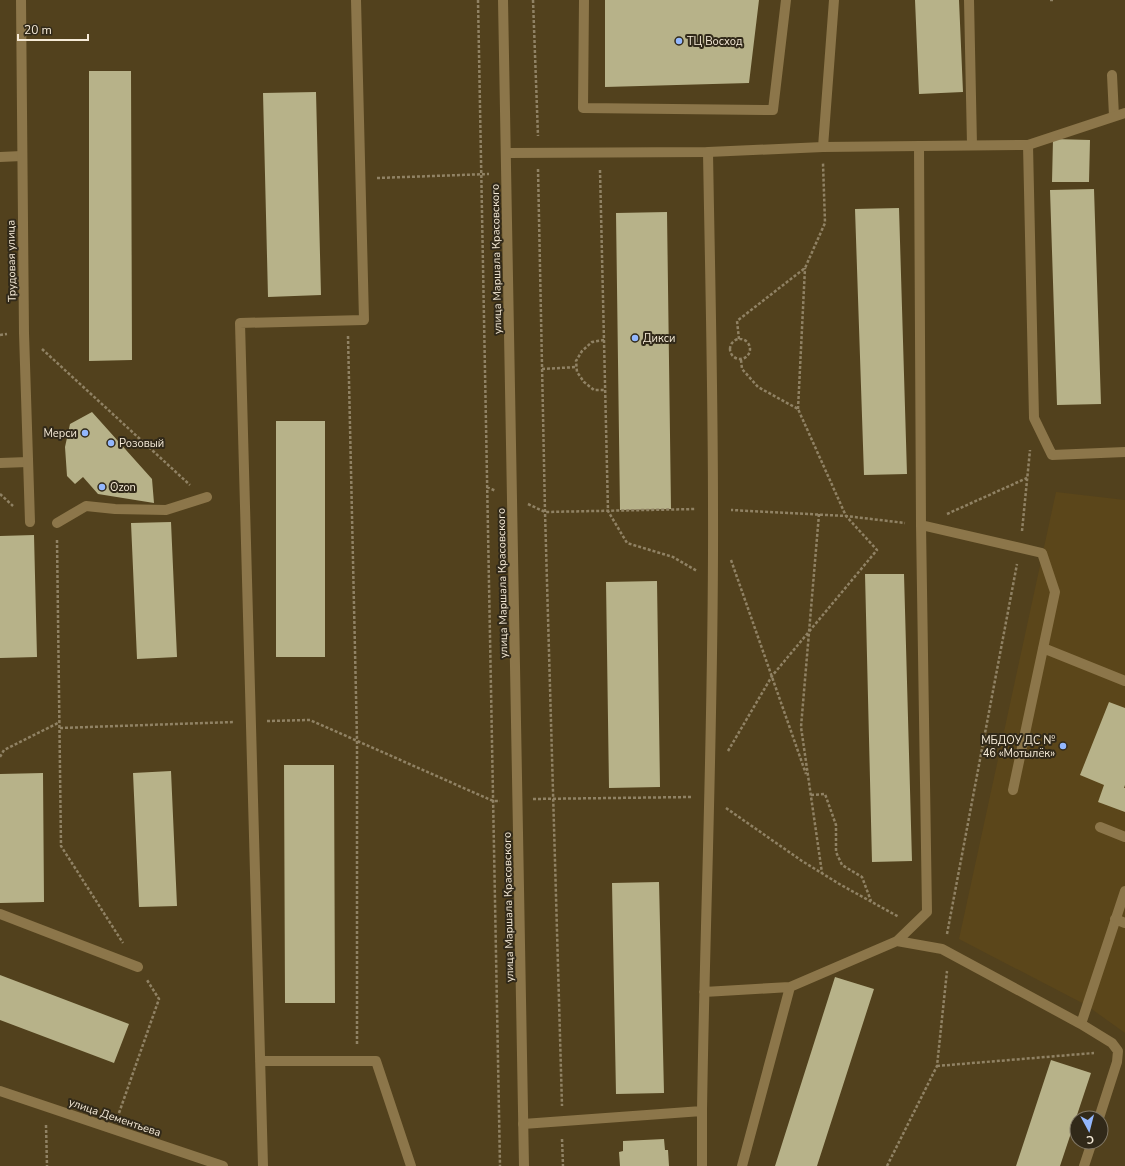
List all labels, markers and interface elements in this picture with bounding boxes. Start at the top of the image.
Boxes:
scale bar [18,16,88,42]
text: 20 m [24,22,52,38]
place label: ТЦ Восход [687,34,743,49]
marker: ТЦ Восход [674,36,684,46]
street label: улица Маршала Красовского [488,184,505,334]
street label: Трудовая улица [3,220,20,302]
place label: Дикси [643,331,675,346]
marker: Дикси [630,333,640,343]
place label: Мерси [43,426,77,441]
marker: Мерси [80,428,90,438]
place label: Розовый [119,436,164,451]
marker: Розовый [106,438,116,448]
place label: Ozon [110,480,136,495]
marker: Ozon [97,482,107,492]
street label: улица Маршала Красовского [494,508,511,658]
place label: МБДОУ ДC № 46 «Мотылёк» [981,733,1055,761]
marker: МБДОУ ДC № 46 «Мотылёк» [1058,741,1068,751]
street label: улица Маршала Красовского [500,832,517,982]
street label: улица Дементьева [67,1095,163,1140]
north arrow [1069,1110,1109,1150]
text: С [1085,1132,1095,1147]

